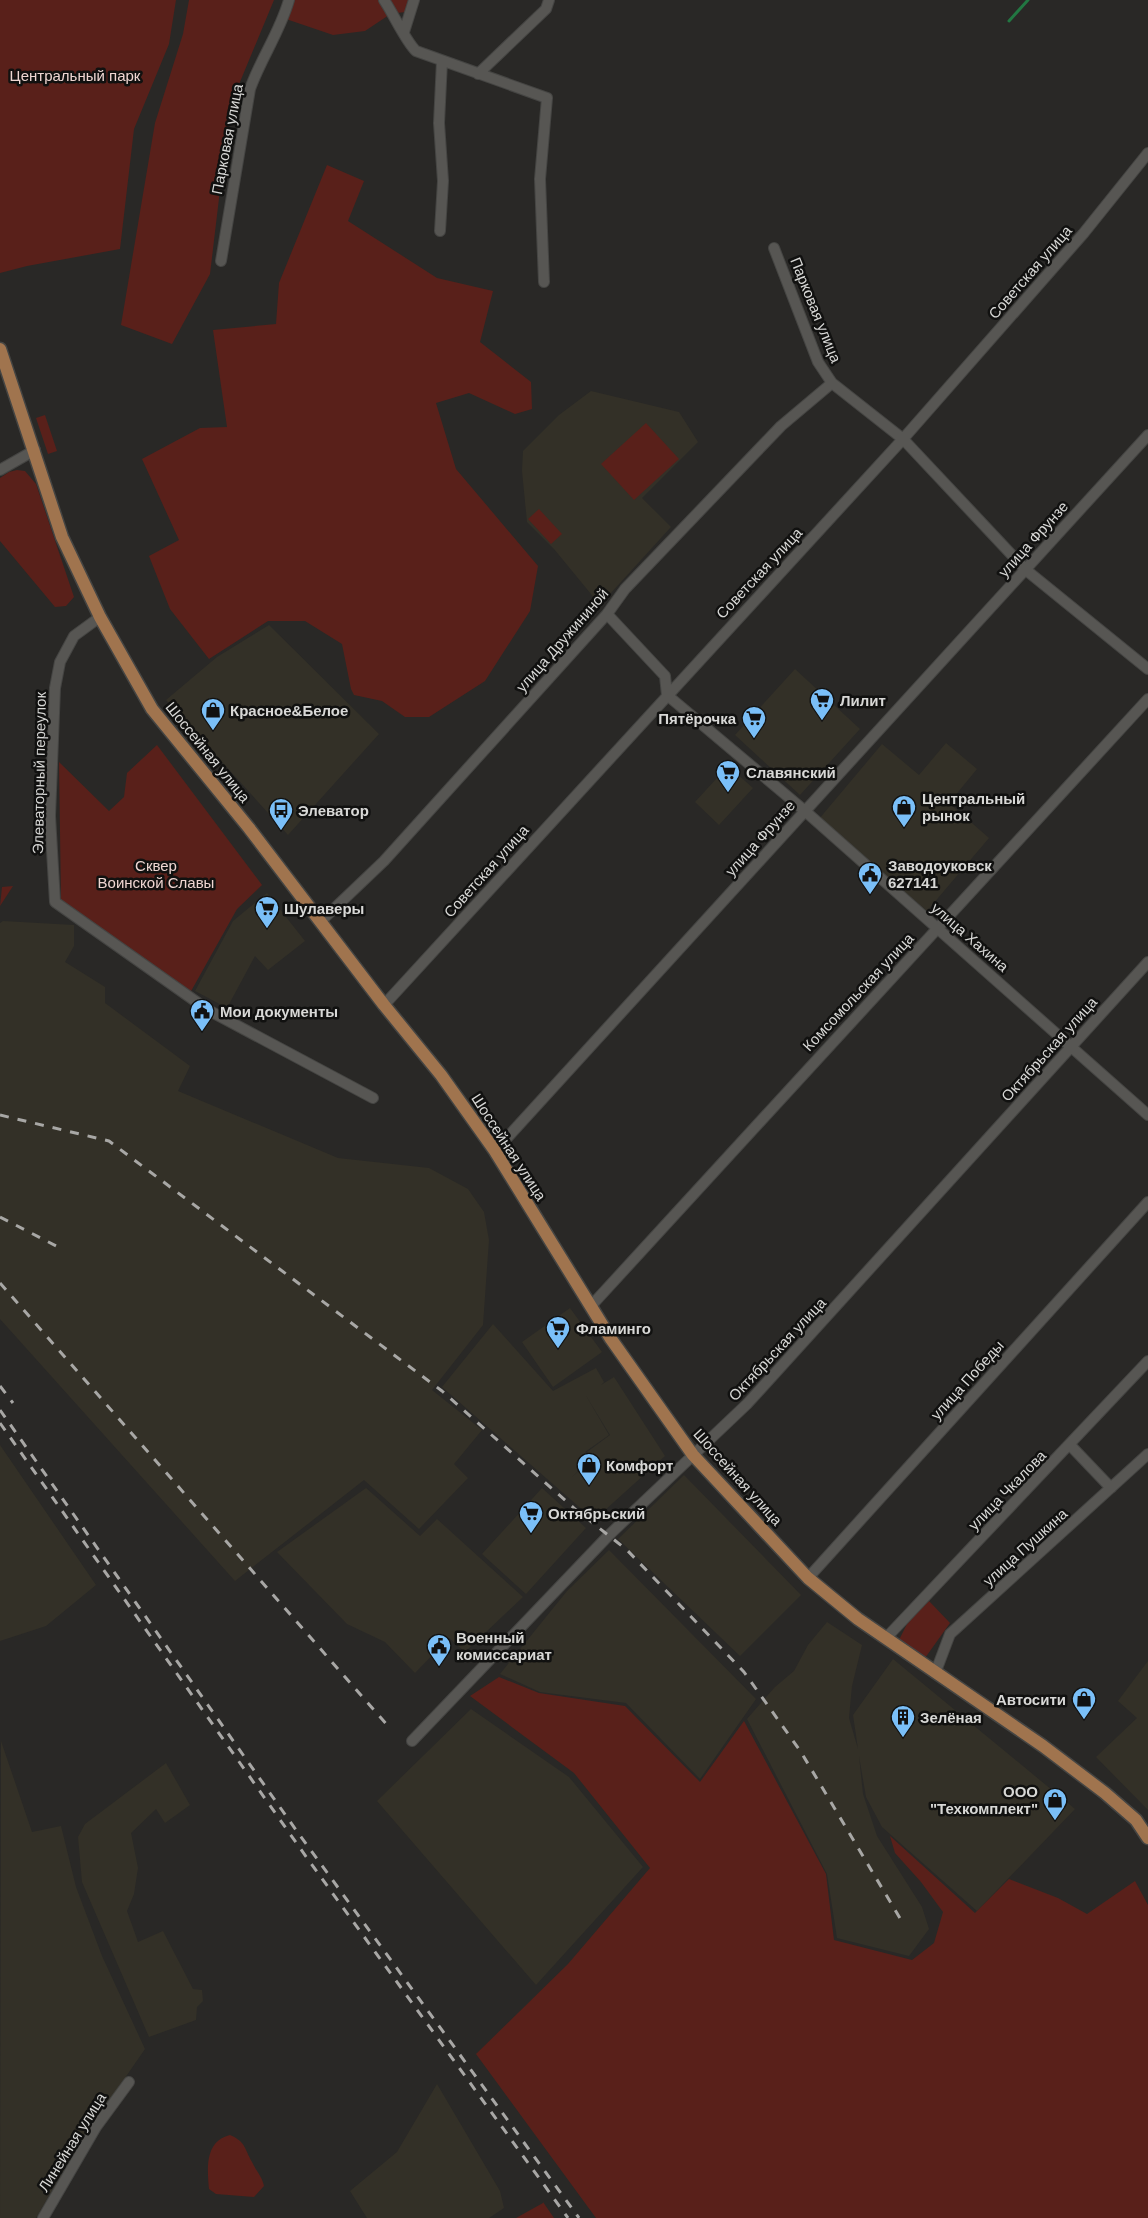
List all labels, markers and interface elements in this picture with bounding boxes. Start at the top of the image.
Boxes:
park label: Центральный парк [10,67,141,84]
street label: Парковая улица [208,82,246,196]
street label: Советская улица [985,221,1075,322]
street label: Парковая улица [787,255,845,366]
street label: улица Фрунзе [995,498,1071,580]
street label: Советская улица [713,524,806,622]
street label: улица Дружининой [512,585,612,695]
supermarket icon: Лилит [809,687,835,721]
street label: Элеваторный переулок [29,691,49,854]
place label: Лилит [840,692,886,709]
shop icon: Красное&Белое [200,697,226,731]
street label: Шоссейная улица [162,698,254,806]
place label: Красное&Белое [230,702,348,719]
supermarket icon: Пятёрочка [741,705,767,739]
place label: Пятёрочка [658,710,737,727]
supermarket icon: Славянский [715,759,741,793]
place label: Славянский [746,764,836,781]
place label: Центральный рынок [922,790,1025,824]
shop icon: Центральный рынок [891,794,917,828]
bus stop icon: Элеватор [268,797,294,831]
street label: улица Фрунзе [722,797,798,879]
place label: Элеватор [298,802,369,819]
street label: Советская улица [440,821,532,920]
park label: Сквер Воинской Славы [98,857,214,891]
place label: Заводоуковск 627141 [888,857,992,891]
public building icon: Заводоуковск 627141 [857,861,883,895]
supermarket icon: Шулаверы [254,895,280,929]
street label: улица Хахина [928,899,1012,975]
place label: Шулаверы [284,900,364,917]
street label: Комсомольская улица [799,929,917,1054]
street label: Октябрьская улица [998,993,1101,1105]
public building icon: Мои документы [189,998,215,1032]
place label: Мои документы [220,1003,338,1020]
street label: Шоссейная улица [468,1090,550,1204]
street label: Октябрьская улица [725,1294,829,1404]
supermarket icon: Фламинго [545,1315,571,1349]
place label: Фламинго [576,1320,651,1337]
street label: улица Победы [927,1337,1007,1423]
street label: Шоссейная улица [690,1425,786,1529]
street label: улица Чкалова [965,1446,1050,1533]
shop icon: Комфорт [576,1452,602,1486]
place label: Комфорт [606,1457,673,1474]
supermarket icon: Октябрьский [518,1500,544,1534]
street label: улица Пушкина [979,1504,1071,1589]
place label: Октябрьский [548,1505,645,1522]
place label: Военный комиссариат [456,1629,552,1663]
public building icon: Военный комиссариат [426,1633,452,1667]
shop icon: Автосити [1071,1686,1097,1720]
place label: Автосити [996,1691,1066,1708]
building icon: Зелёная [890,1704,916,1738]
place label: Зелёная [920,1709,982,1726]
place label: ООО "Техкомплект" [930,1783,1038,1817]
shop icon: ООО "Техкомплект" [1042,1787,1068,1821]
street label: Линейная улица [35,2089,110,2195]

